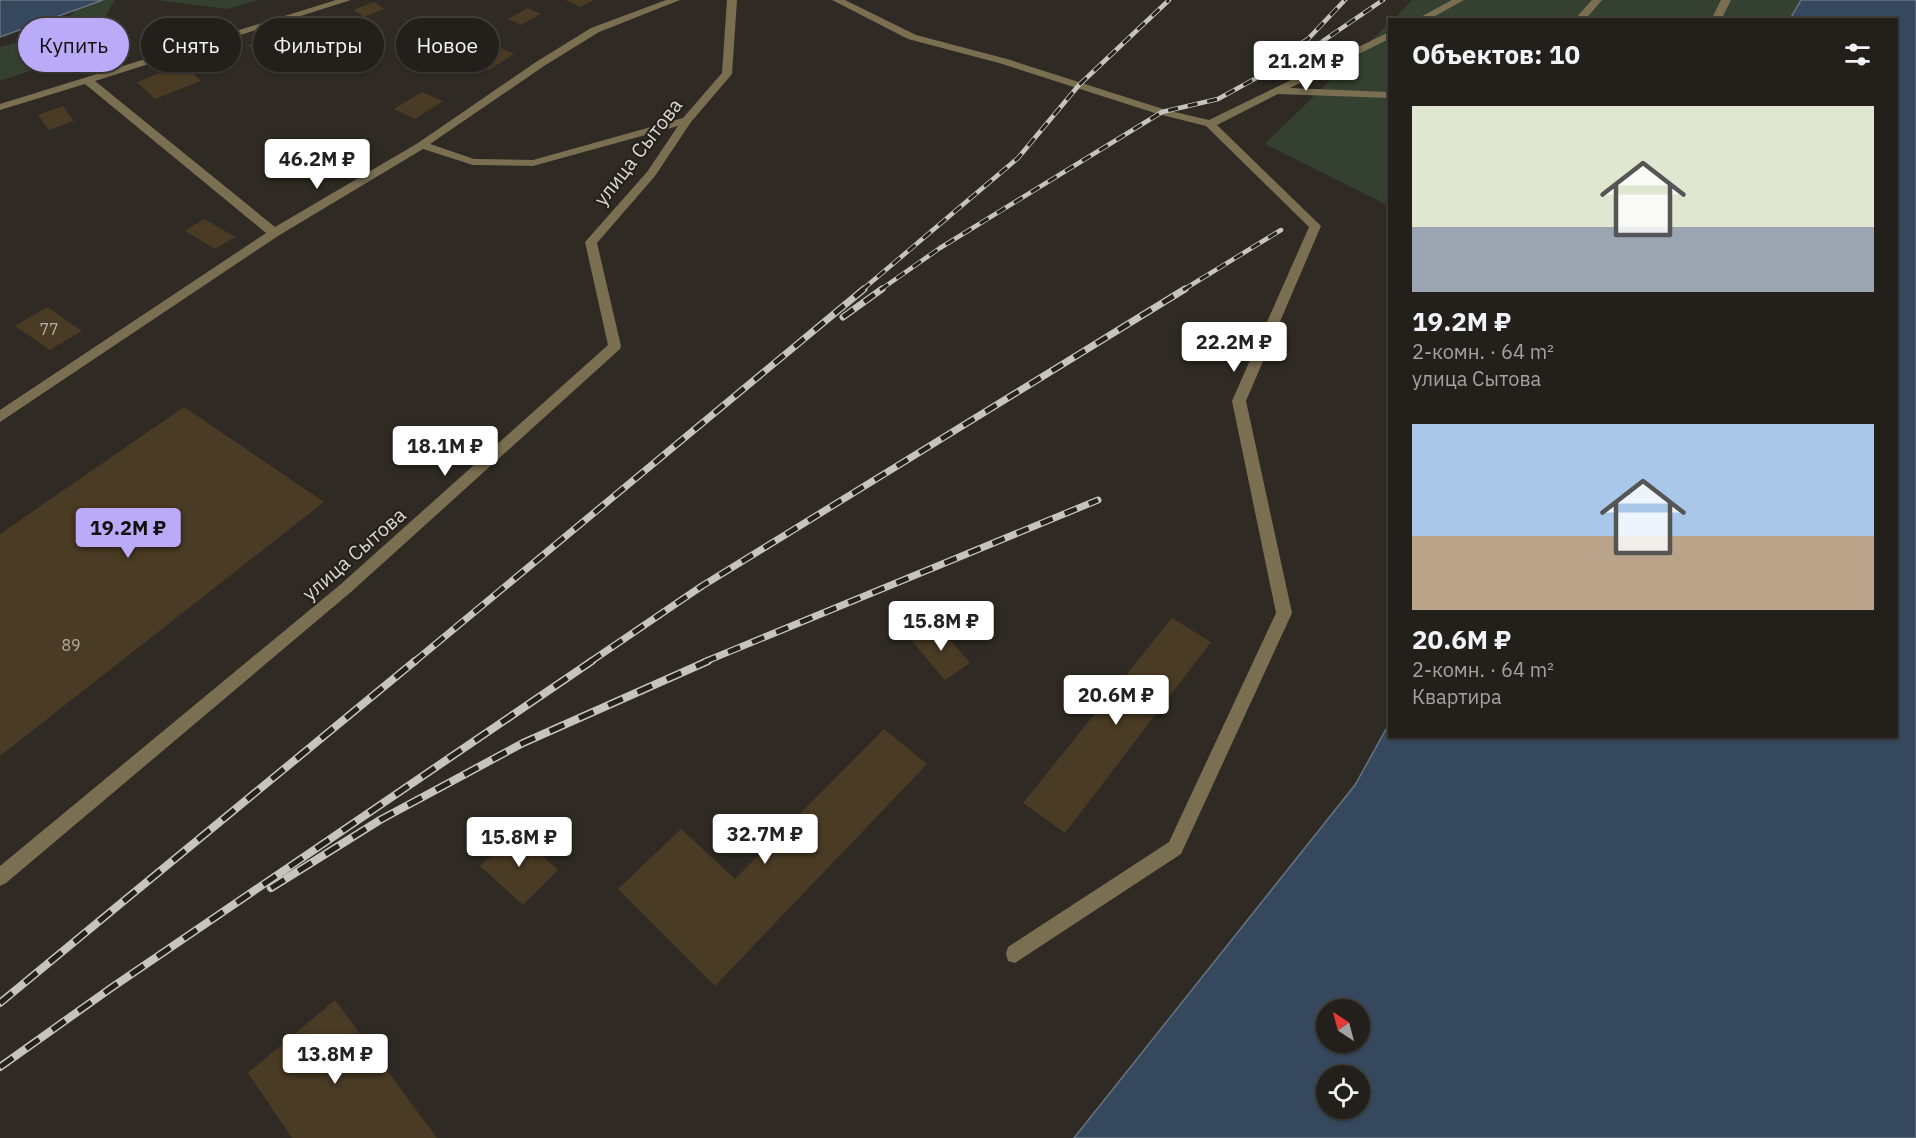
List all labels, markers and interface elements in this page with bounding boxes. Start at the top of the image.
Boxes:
chip: Купить [18,18,129,72]
chip: Снять [141,18,241,72]
chip: Фильтры [253,18,384,72]
chip: Новое [396,18,499,72]
text: Объектов: 10 [1412,37,1580,71]
icon: filters [1841,38,1874,71]
pin: 21.2M ₽ [1251,41,1361,92]
text: 21.2M ₽ [1268,47,1344,74]
street label: улица Сытова [587,92,688,211]
pin: 46.2M ₽ [262,139,372,190]
text: 46.2M ₽ [279,145,355,172]
icon: home [1589,145,1697,253]
text: 19.2M ₽ [1412,304,1511,338]
house number: 77 [39,319,59,339]
pin: 22.2M ₽ [1179,322,1289,373]
text: 22.2M ₽ [1196,328,1272,355]
text: 2-комн. · 64 m² [1412,338,1554,365]
text: улица Сытова [1412,365,1541,392]
pin: 18.1M ₽ [390,426,500,477]
text: 18.1M ₽ [407,432,483,459]
icon: home [1589,463,1697,571]
street label: улица Сытова [296,501,412,606]
pin: 19.2M ₽ [73,508,183,559]
text: 19.2M ₽ [90,514,166,541]
pin: 15.8M ₽ [886,601,996,652]
text: 15.8M ₽ [903,607,979,634]
text: 20.6M ₽ [1412,622,1511,656]
house number: 89 [61,635,81,655]
text: 2-комн. · 64 m² [1412,656,1554,683]
pin: 20.6M ₽ [1061,675,1171,726]
text: 20.6M ₽ [1078,681,1154,708]
text: Квартира [1412,683,1502,710]
pin: 32.7M ₽ [710,814,820,865]
pin: 15.8M ₽ [464,817,574,868]
text: 32.7M ₽ [727,820,803,847]
text: 15.8M ₽ [481,823,557,850]
north arrow [1316,999,1370,1053]
map controls [1316,999,1370,1119]
pin: 13.8M ₽ [280,1034,390,1085]
text: 13.8M ₽ [297,1040,373,1067]
button: locate [1316,1065,1370,1119]

